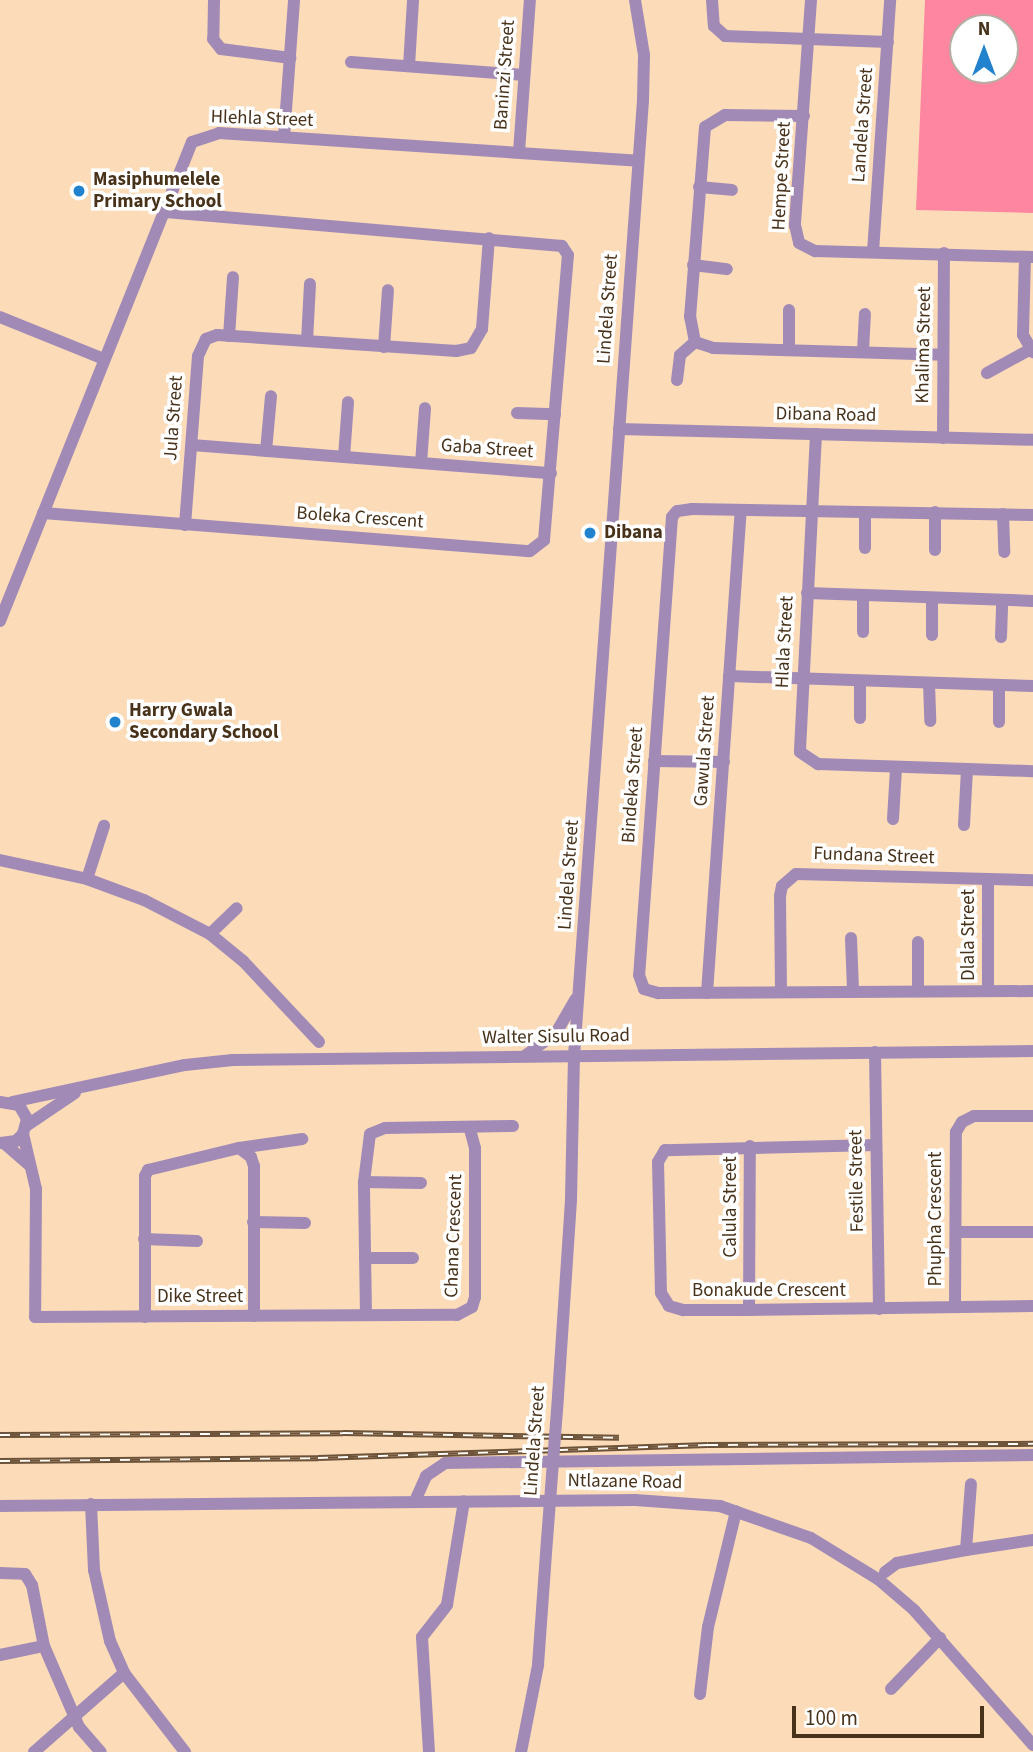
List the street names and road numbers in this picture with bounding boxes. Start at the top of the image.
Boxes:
street label: Baninzi Street [490,19,520,131]
street label: Landela Street [848,67,878,183]
street label: Hlehla Street [210,106,314,132]
street label: Hempe Street [768,121,796,231]
street label: Lindela Street [593,253,623,365]
street label: Khalima Street [912,286,936,404]
street label: Jula Street [160,375,188,461]
street label: Dibana Road [775,403,877,427]
street label: Gaba Street [440,434,534,464]
street label: Boleka Crescent [296,502,424,534]
street label: Hlala Street [771,595,799,689]
street label: Gawula Street [690,695,720,807]
street label: Bindeka Street [618,726,648,844]
street label: Lindela Street [554,819,584,931]
street label: Fundana Street [813,842,935,870]
street label: Dlala Street [958,889,980,981]
street label: Walter Sisulu Road [482,1024,630,1050]
street label: Festile Street [845,1129,869,1233]
street label: Phupha Crescent [925,1152,947,1286]
street label: Calula Street [720,1156,742,1258]
street label: Chana Crescent [440,1174,468,1298]
street label: Bonakude Crescent [692,1280,846,1302]
street label: Dike Street [157,1286,243,1308]
street label: Lindela Street [520,1385,550,1497]
street label: Ntlazane Road [567,1470,683,1494]

